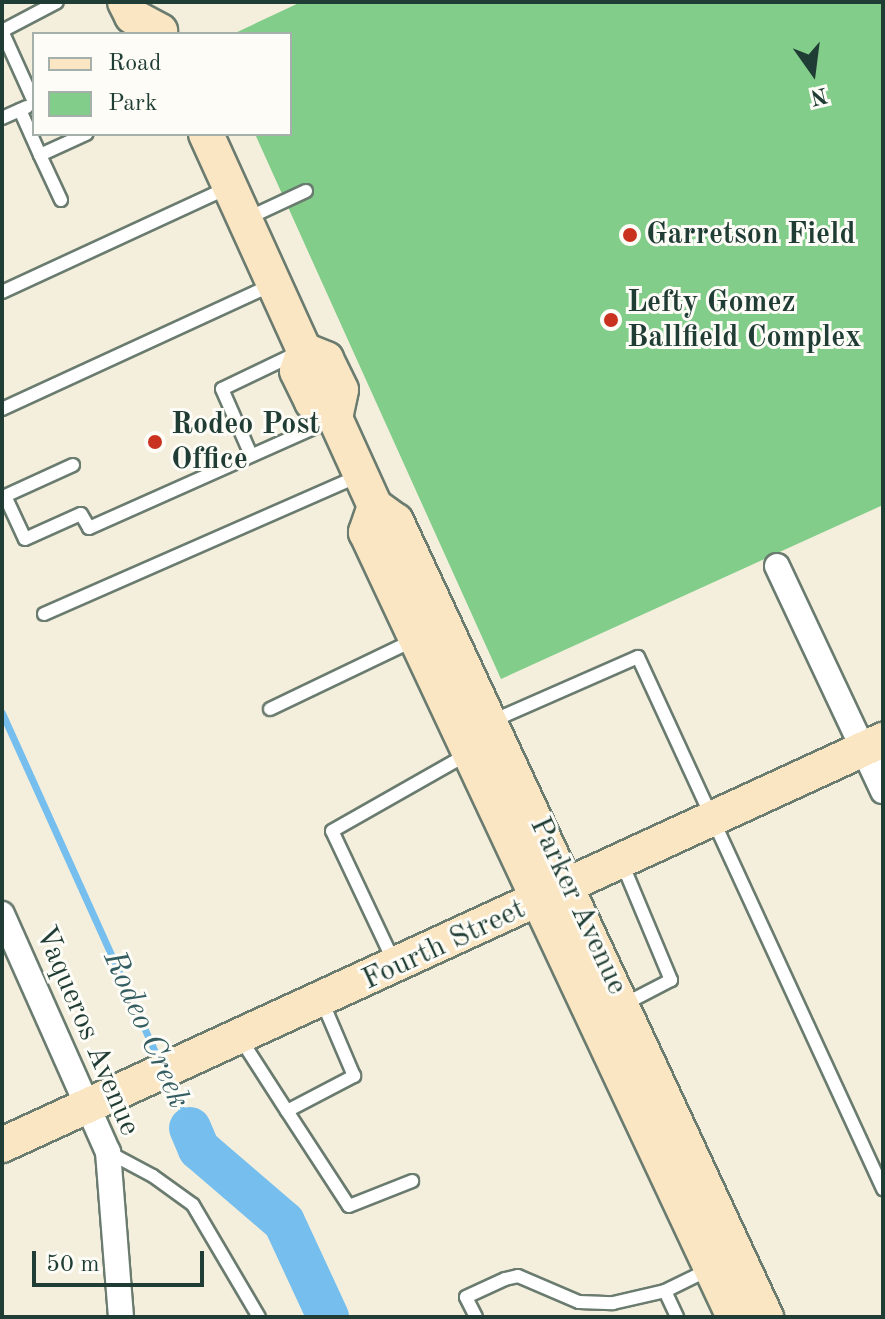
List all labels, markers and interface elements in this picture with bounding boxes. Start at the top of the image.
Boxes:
legend [32,32,292,136]
north arrow [773,32,853,112]
text: Road [108,52,161,76]
text: N [808,83,830,108]
text: Park [108,92,157,116]
place label: Garretson Field [646,217,856,253]
marker: Garretson Field [621,226,639,244]
place label: Lefty Gomez Ballfield Complex [627,285,861,356]
marker: Lefty Gomez Ballfield Complex [602,311,620,329]
place label: Rodeo Post Office [171,407,320,478]
marker: Rodeo Post Office [146,433,164,451]
street label: Parker Avenue [521,812,635,1000]
street label: Fourth Street [357,891,531,999]
street label: Vaqueros Avenue [27,921,147,1141]
water label: Rodeo Creek [93,945,197,1115]
scale bar [36,1235,208,1285]
text: 50 m [46,1253,100,1277]

